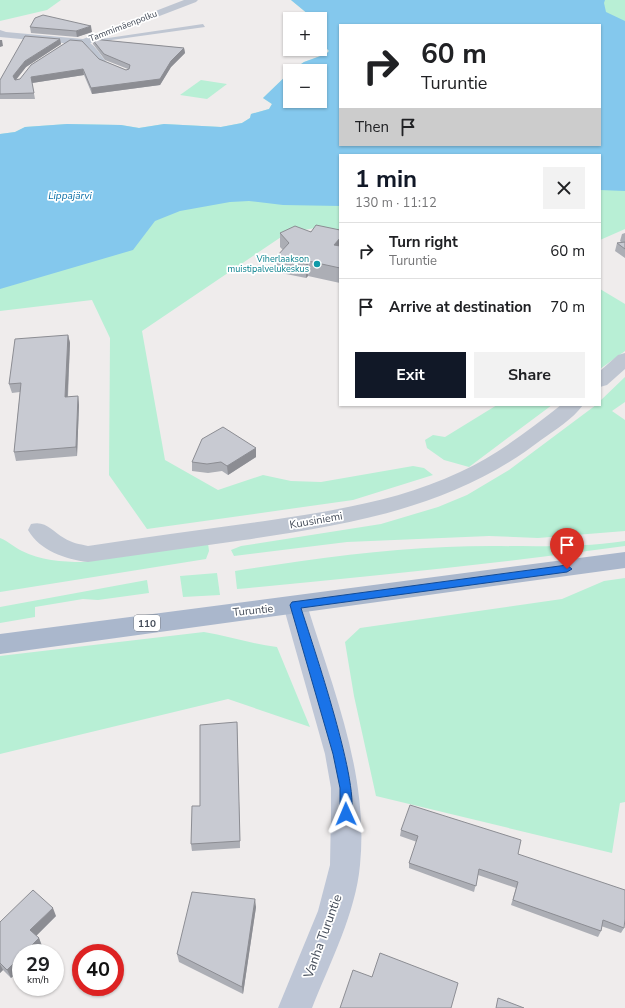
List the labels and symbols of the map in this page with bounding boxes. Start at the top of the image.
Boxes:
street label: Tammimäenpolku [87,8,159,44]
water label: Lippajärvi [48,189,93,203]
place label: Viherlaakson muistipalvelukeskus [228,253,309,275]
marker: Viherlaakson muistipalvelukeskus [312,259,322,269]
street label: Kuusiniemi [288,508,344,533]
pin [550,528,584,569]
street label: Turuntie [232,601,274,620]
road number: 110 [134,615,160,631]
position arrow [325,793,367,835]
street label: Vanha Turuntie [299,892,346,982]
speed limit sign: 40 [72,944,124,996]

